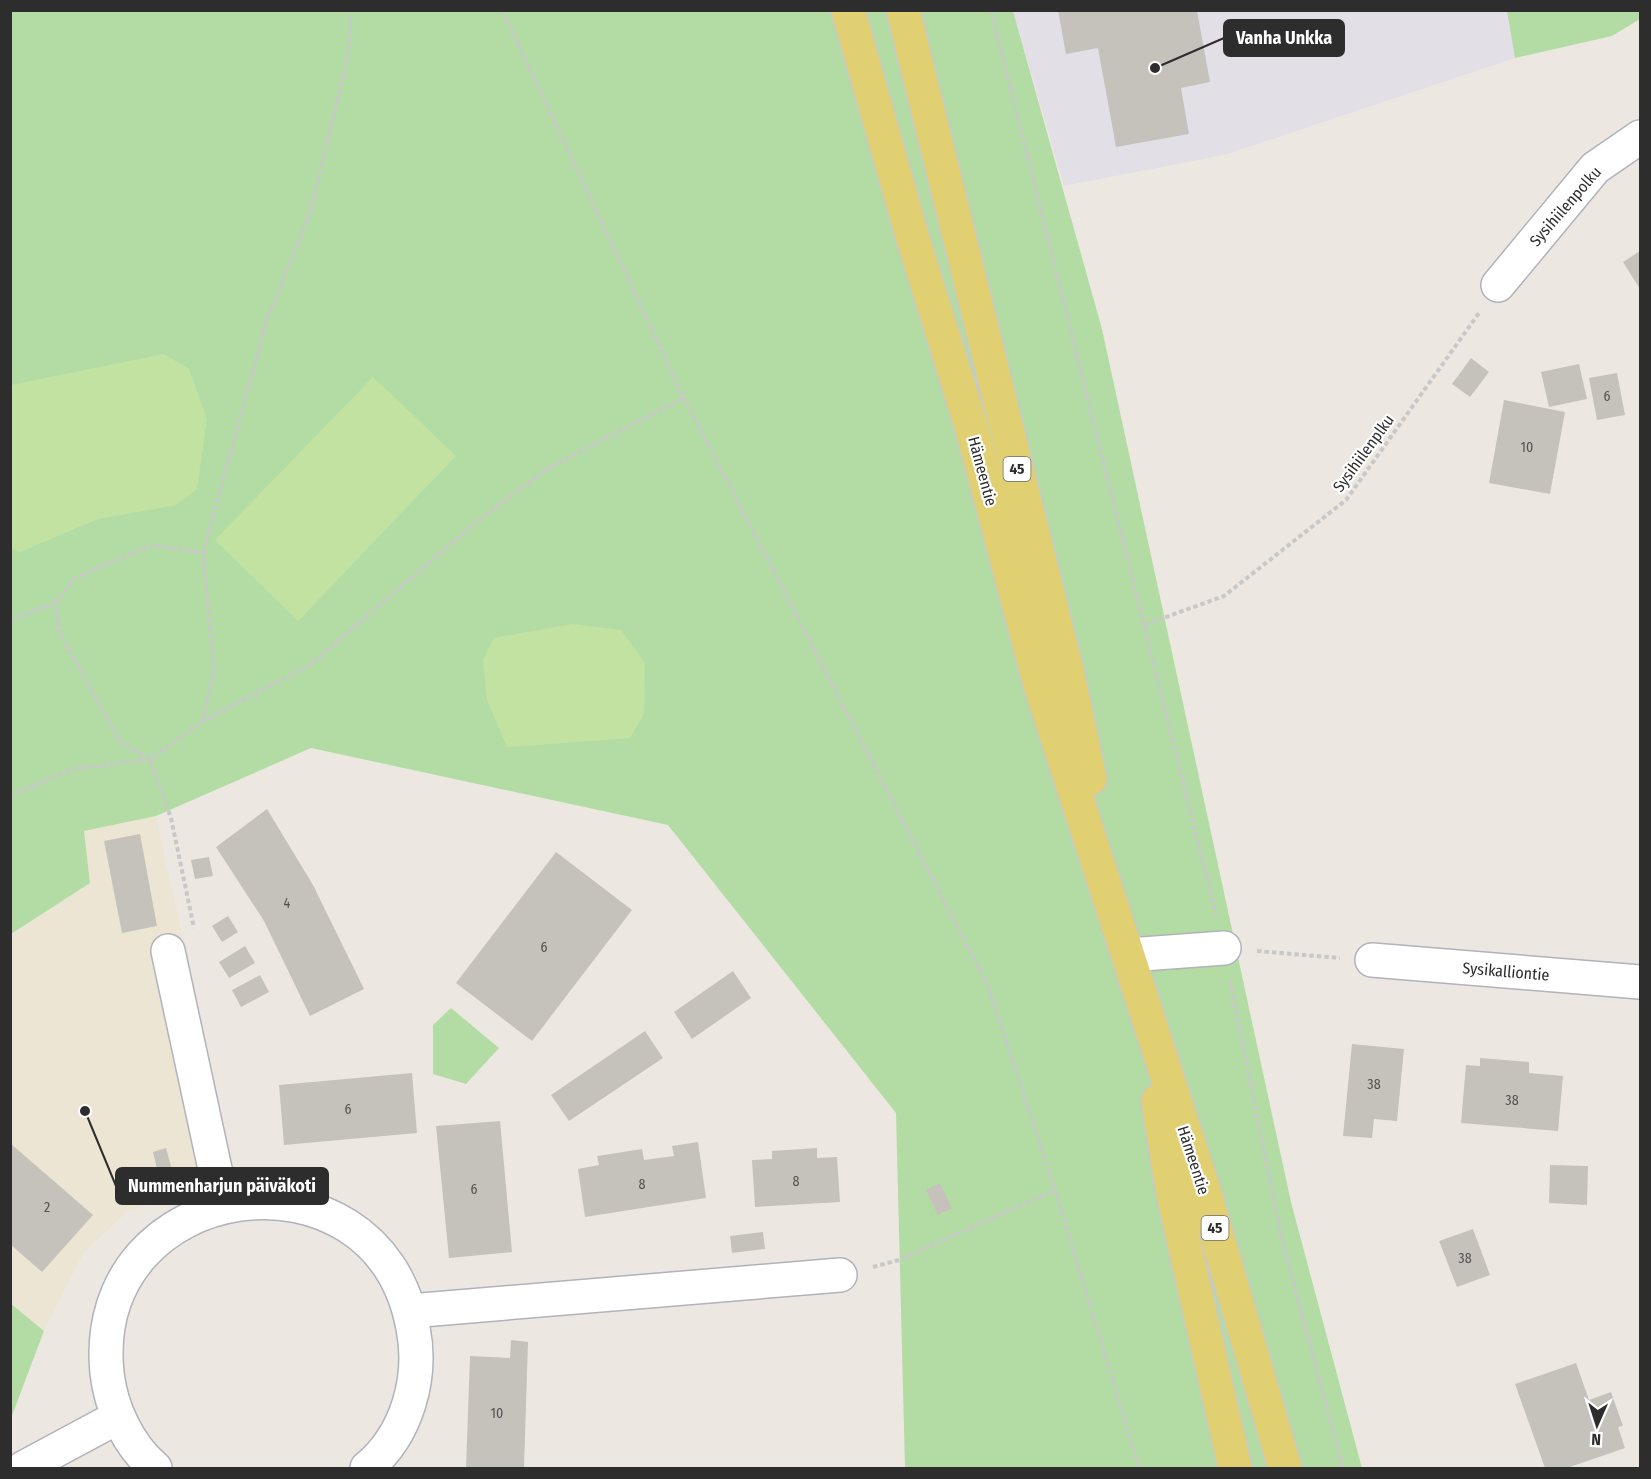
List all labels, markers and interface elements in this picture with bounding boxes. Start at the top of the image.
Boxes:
callout: Vanha Unkka [1224,20,1344,56]
text: Vanha Unkka [1235,27,1332,49]
street label: Sysihiilenpolku [1526,163,1605,250]
house number: 6 [1604,388,1611,405]
street label: Sysihiilenplku [1329,411,1398,496]
street label: Hämeentie [964,434,1001,508]
house number: 10 [1521,439,1533,456]
road number: 45 [1004,457,1030,481]
house number: 4 [284,895,291,912]
house number: 6 [541,939,548,956]
street label: Sysikalliontie [1462,958,1550,985]
house number: 38 [1367,1076,1381,1093]
house number: 38 [1505,1092,1519,1109]
house number: 6 [345,1101,352,1118]
street label: Hämeentie [1173,1123,1214,1197]
callout: Nummenharjun päiväkoti [116,1168,328,1204]
house number: 8 [793,1173,800,1190]
text: Nummenharjun päiväkoti [128,1175,316,1197]
house number: 8 [639,1176,646,1193]
house number: 6 [471,1181,478,1198]
house number: 2 [44,1199,50,1216]
road number: 45 [1202,1216,1228,1240]
house number: 38 [1458,1250,1472,1267]
north arrow [1567,1395,1627,1455]
house number: 10 [491,1405,503,1422]
text: N [1591,1430,1602,1449]

